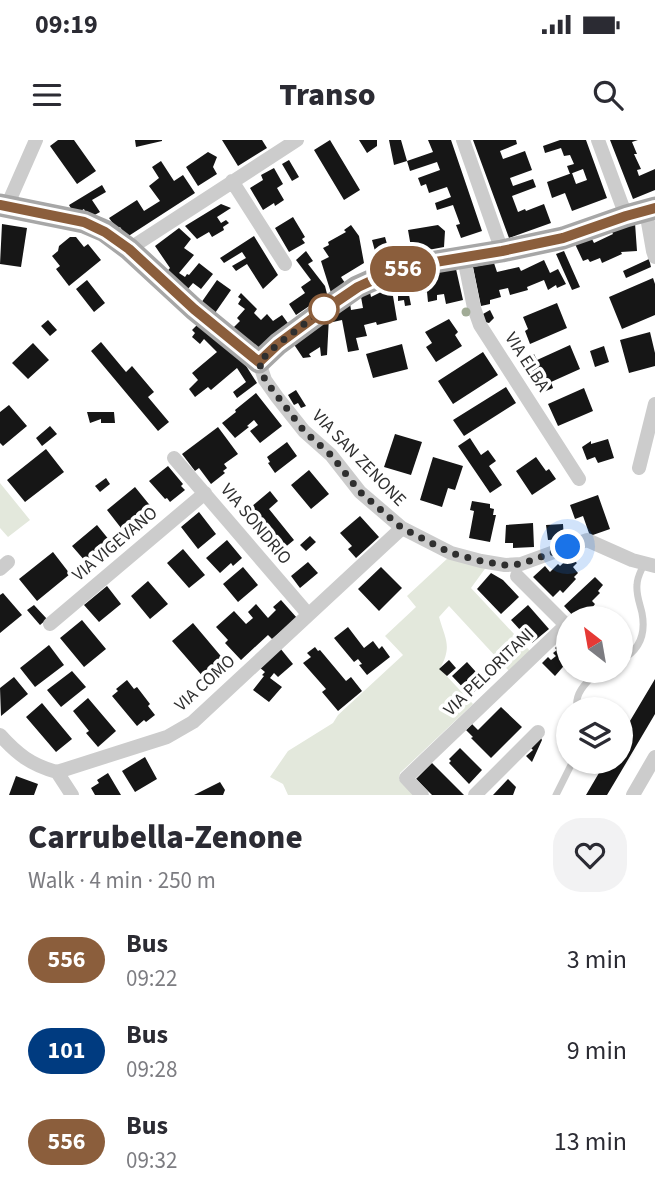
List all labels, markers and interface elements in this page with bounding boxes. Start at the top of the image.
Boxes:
text: 09:19 [35,6,98,43]
text: Transo [279,72,376,118]
icon: menu [28,76,66,114]
icon: search [589,76,627,114]
line badge: 556 [363,246,443,292]
text: 556 [384,251,422,286]
unlabelled marker [309,294,339,324]
street label: VIA ELBA [499,328,556,397]
street label: VIA SAN ZENONE [306,404,412,512]
street label: VIA SONDRIO [215,478,297,570]
street label: VIA VIGEVANO [67,501,163,587]
your location [550,529,585,564]
north arrow [556,606,634,682]
map controls [556,606,633,774]
street label: VIA PELORITANI [438,622,540,722]
street label: VIA COMO [169,649,241,717]
button: layers [556,697,633,774]
text: Carrubella-Zenone [28,814,303,861]
button: heart [553,818,627,892]
text: Walk · 4 min · 250 m [28,864,216,897]
text: Bus [126,925,168,962]
text: 3 min [567,941,627,978]
text: 556 [47,942,86,977]
text: 09:22 [126,962,177,995]
text: Bus [126,1016,168,1053]
text: 9 min [567,1032,627,1069]
text: 101 [47,1033,86,1068]
text: 09:28 [126,1053,177,1086]
text: Bus [126,1107,168,1144]
text: 13 min [554,1123,627,1160]
text: 556 [47,1124,86,1159]
text: 09:32 [126,1144,177,1177]

